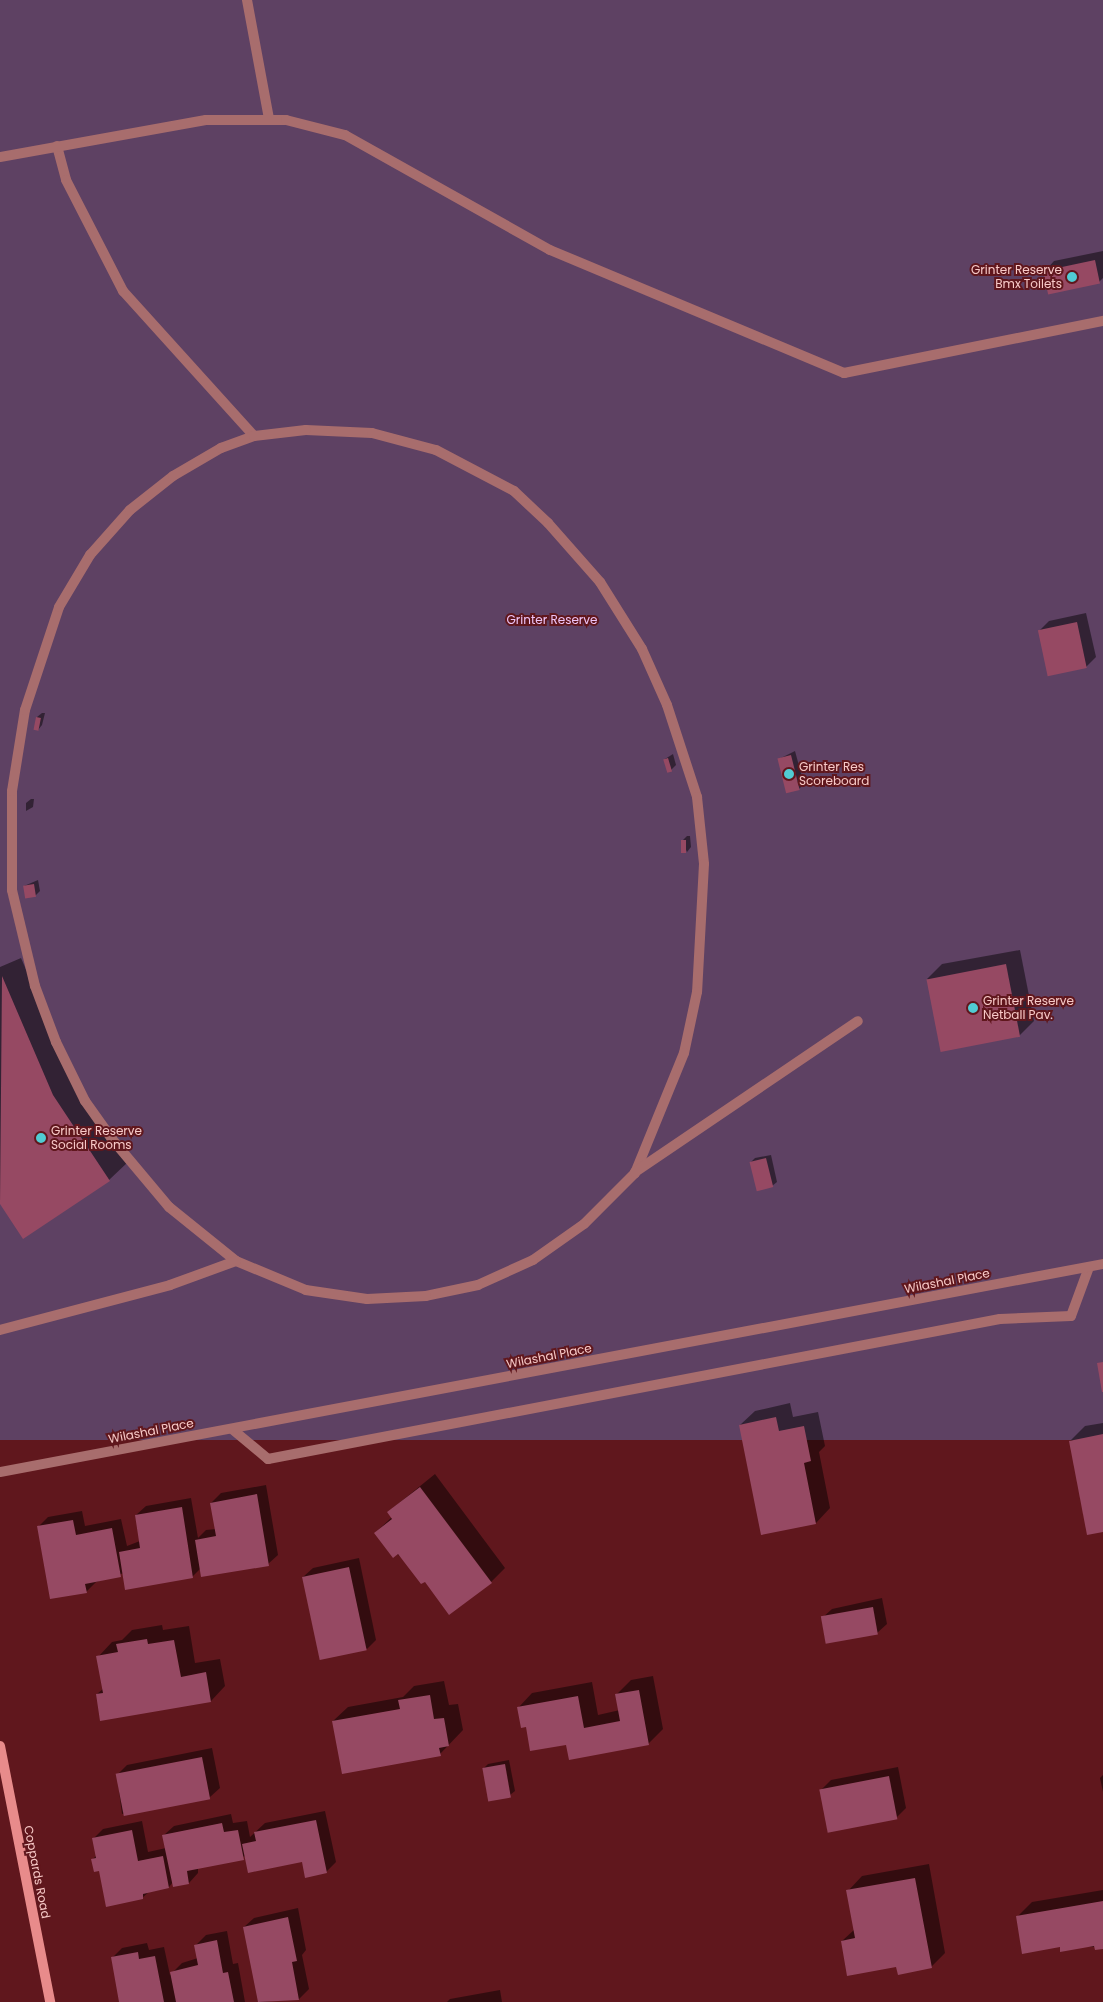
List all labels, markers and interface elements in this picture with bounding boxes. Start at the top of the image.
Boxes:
place label: Grinter Reserve Bmx Toilets [971,263,1062,291]
marker: Grinter Reserve Bmx Toilets [1066,271,1078,283]
park label: Grinter Reserve [506,613,598,627]
place label: Grinter Res Scoreboard [799,760,869,788]
marker: Grinter Res Scoreboard [783,768,795,780]
place label: Grinter Reserve Netball Pav. [983,994,1074,1022]
marker: Grinter Reserve Netball Pav. [967,1002,979,1014]
place label: Grinter Reserve Social Rooms [51,1124,142,1152]
marker: Grinter Reserve Social Rooms [35,1132,47,1144]
street label: Wilashal Place [903,1266,991,1296]
street label: Wilashal Place [505,1341,593,1371]
street label: Wilashal Place [107,1416,195,1446]
street label: Coppards Road [21,1824,53,1920]

